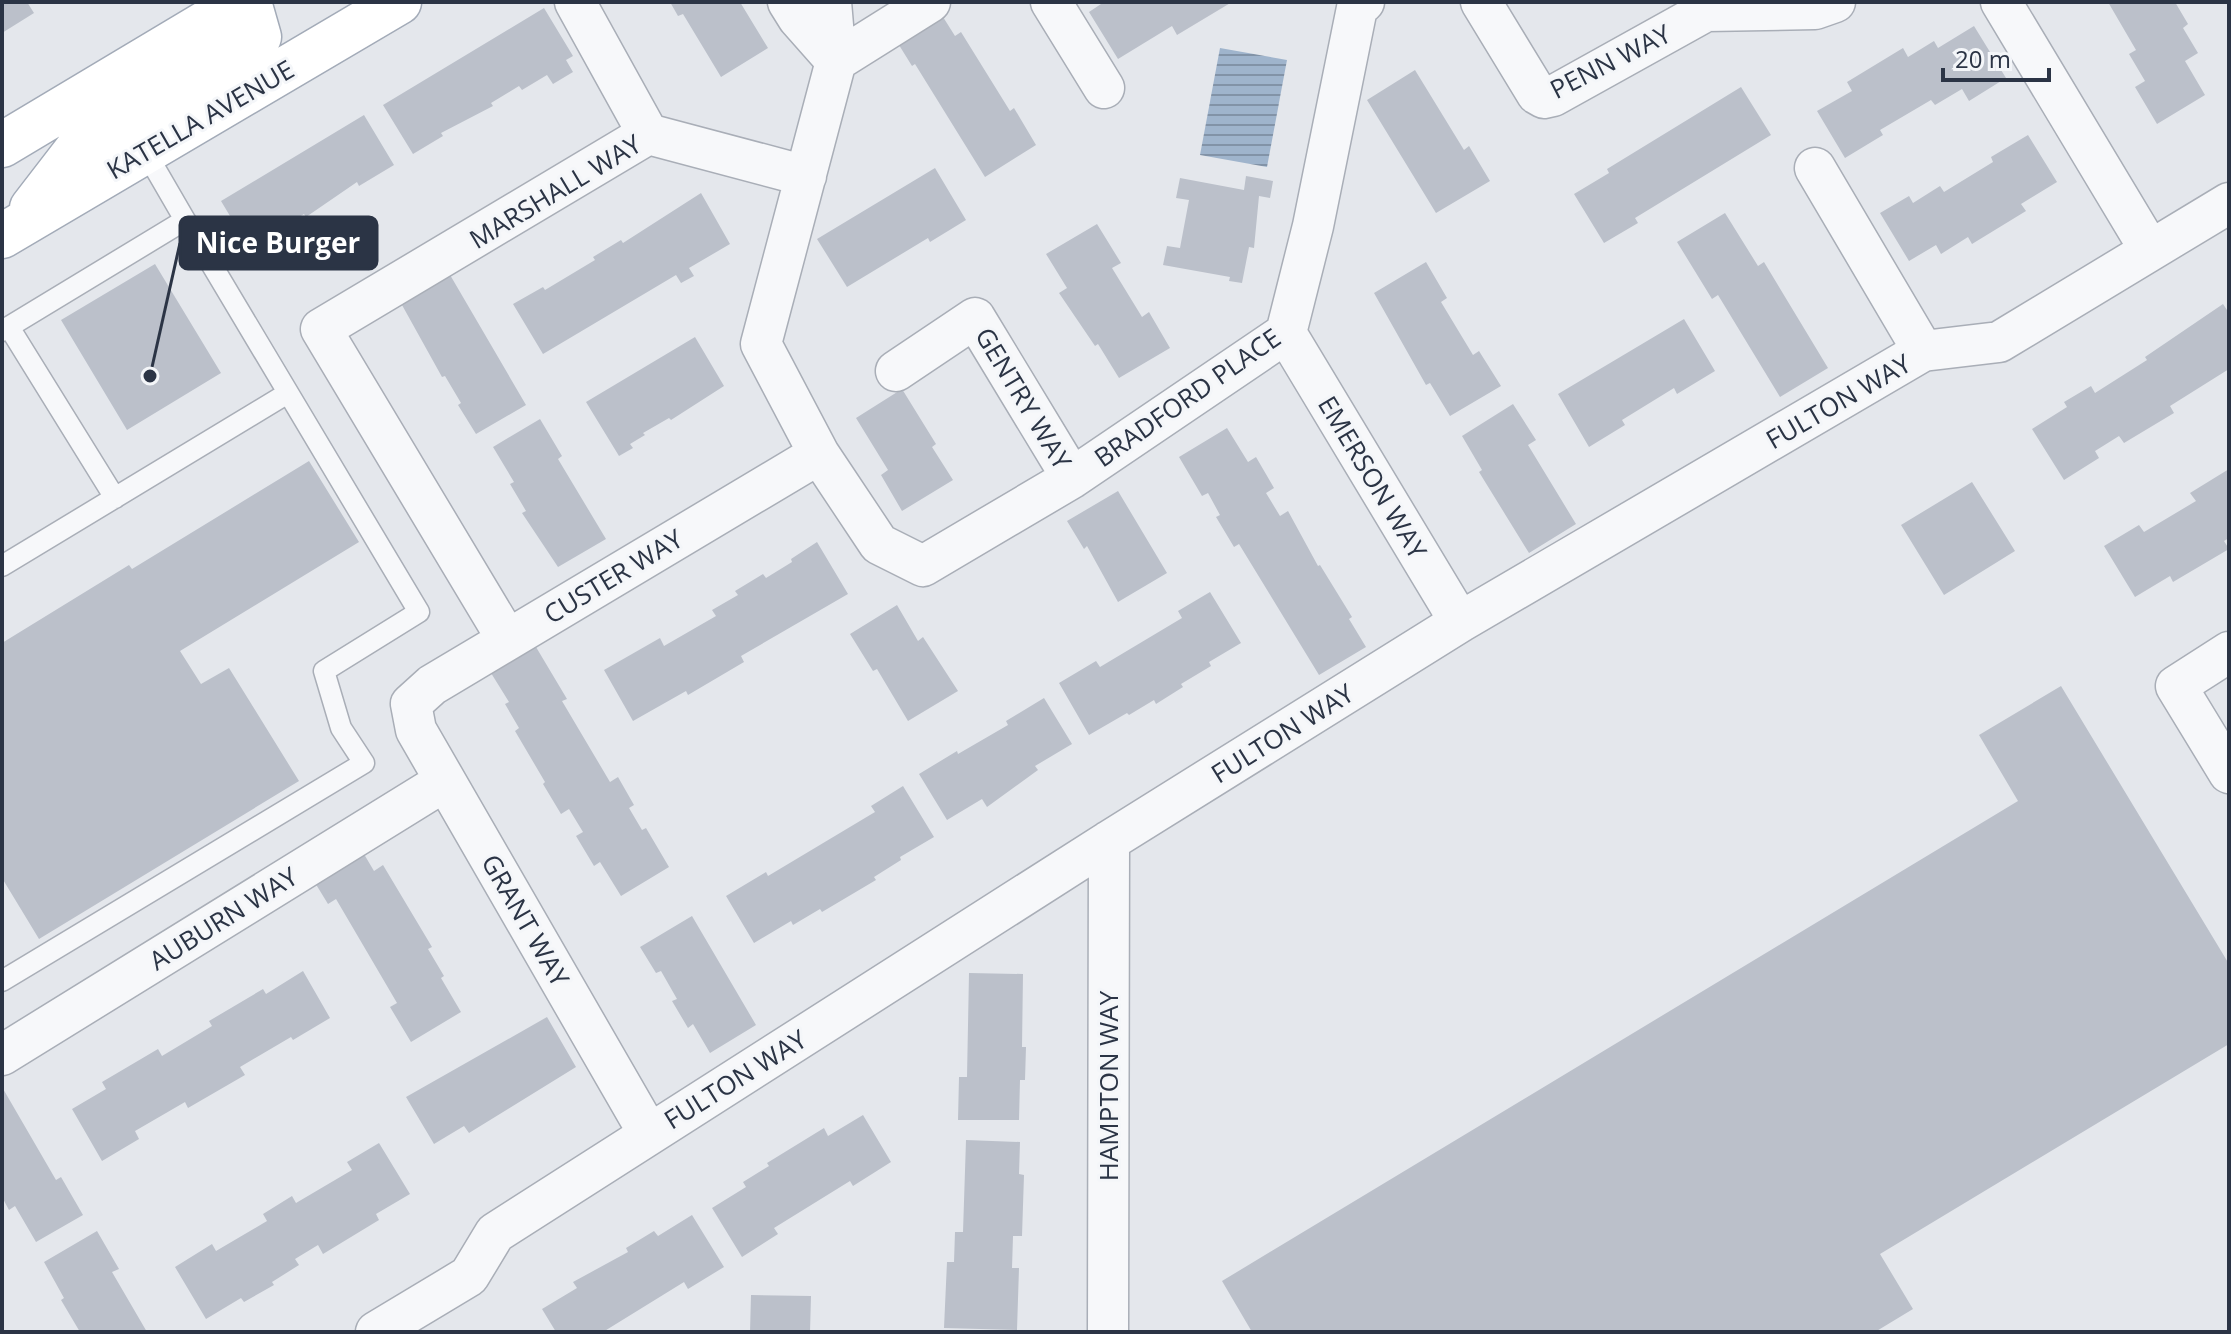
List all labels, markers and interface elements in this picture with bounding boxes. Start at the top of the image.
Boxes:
street label: PENN WAY [1543,15,1677,107]
scale bar [1943,32,2049,82]
text: 20 m [1955,42,2011,75]
street label: KATELLA AVENUE [100,51,300,187]
street label: MARSHALL WAY [462,125,648,257]
callout: Nice Burger [180,217,377,269]
text: Nice Burger [196,223,361,261]
street label: BRADFORD PLACE [1087,319,1287,475]
street label: GENTRY WAY [967,320,1081,476]
street label: FULTON WAY [1759,345,1917,457]
street label: EMERSON WAY [1310,389,1436,566]
street label: CUSTER WAY [537,520,690,632]
street label: FULTON WAY [1204,675,1361,791]
street label: GRANT WAY [474,847,579,993]
street label: AUBURN WAY [142,858,304,978]
street label: HAMPTON WAY [1090,990,1126,1181]
street label: FULTON WAY [657,1021,814,1137]

